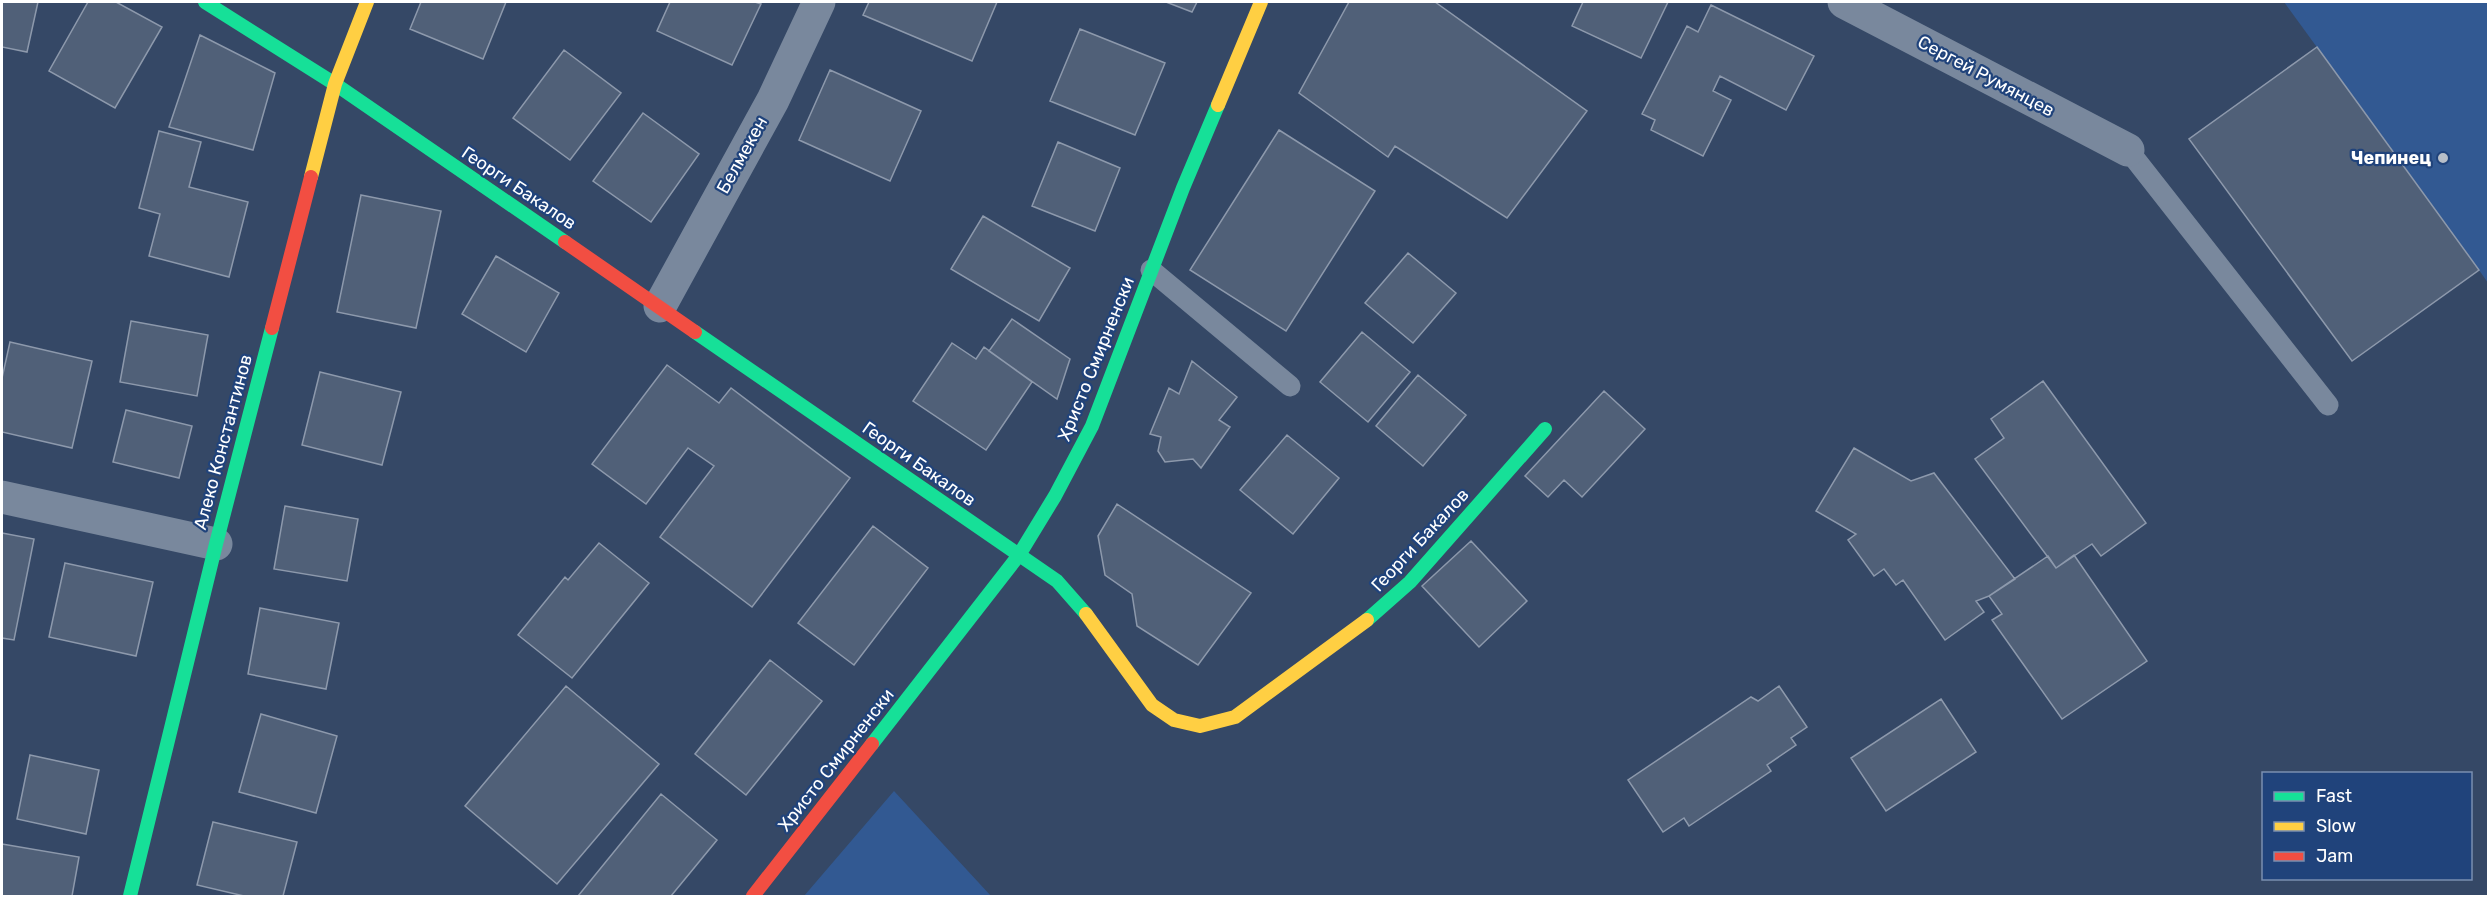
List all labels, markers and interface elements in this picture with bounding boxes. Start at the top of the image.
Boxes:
street label: Сергей Румянцев [1914,31,2058,121]
street label: Белмекен [712,113,772,197]
street label: Георги Бакалов [458,142,580,234]
place label: Чепинец [2351,147,2431,169]
marker: Чепинец [2436,151,2450,165]
street label: Христо Смирненски [1053,274,1139,444]
street label: Алеко Константинов [189,352,257,532]
street label: Георги Бакалов [858,417,980,511]
street label: Георги Бакалов [1366,484,1474,596]
street label: Христо Смирненски [773,684,899,836]
legend [2262,772,2472,880]
text: Fast [2316,785,2352,807]
text: Slow [2316,815,2356,837]
text: Jam [2316,845,2353,867]

